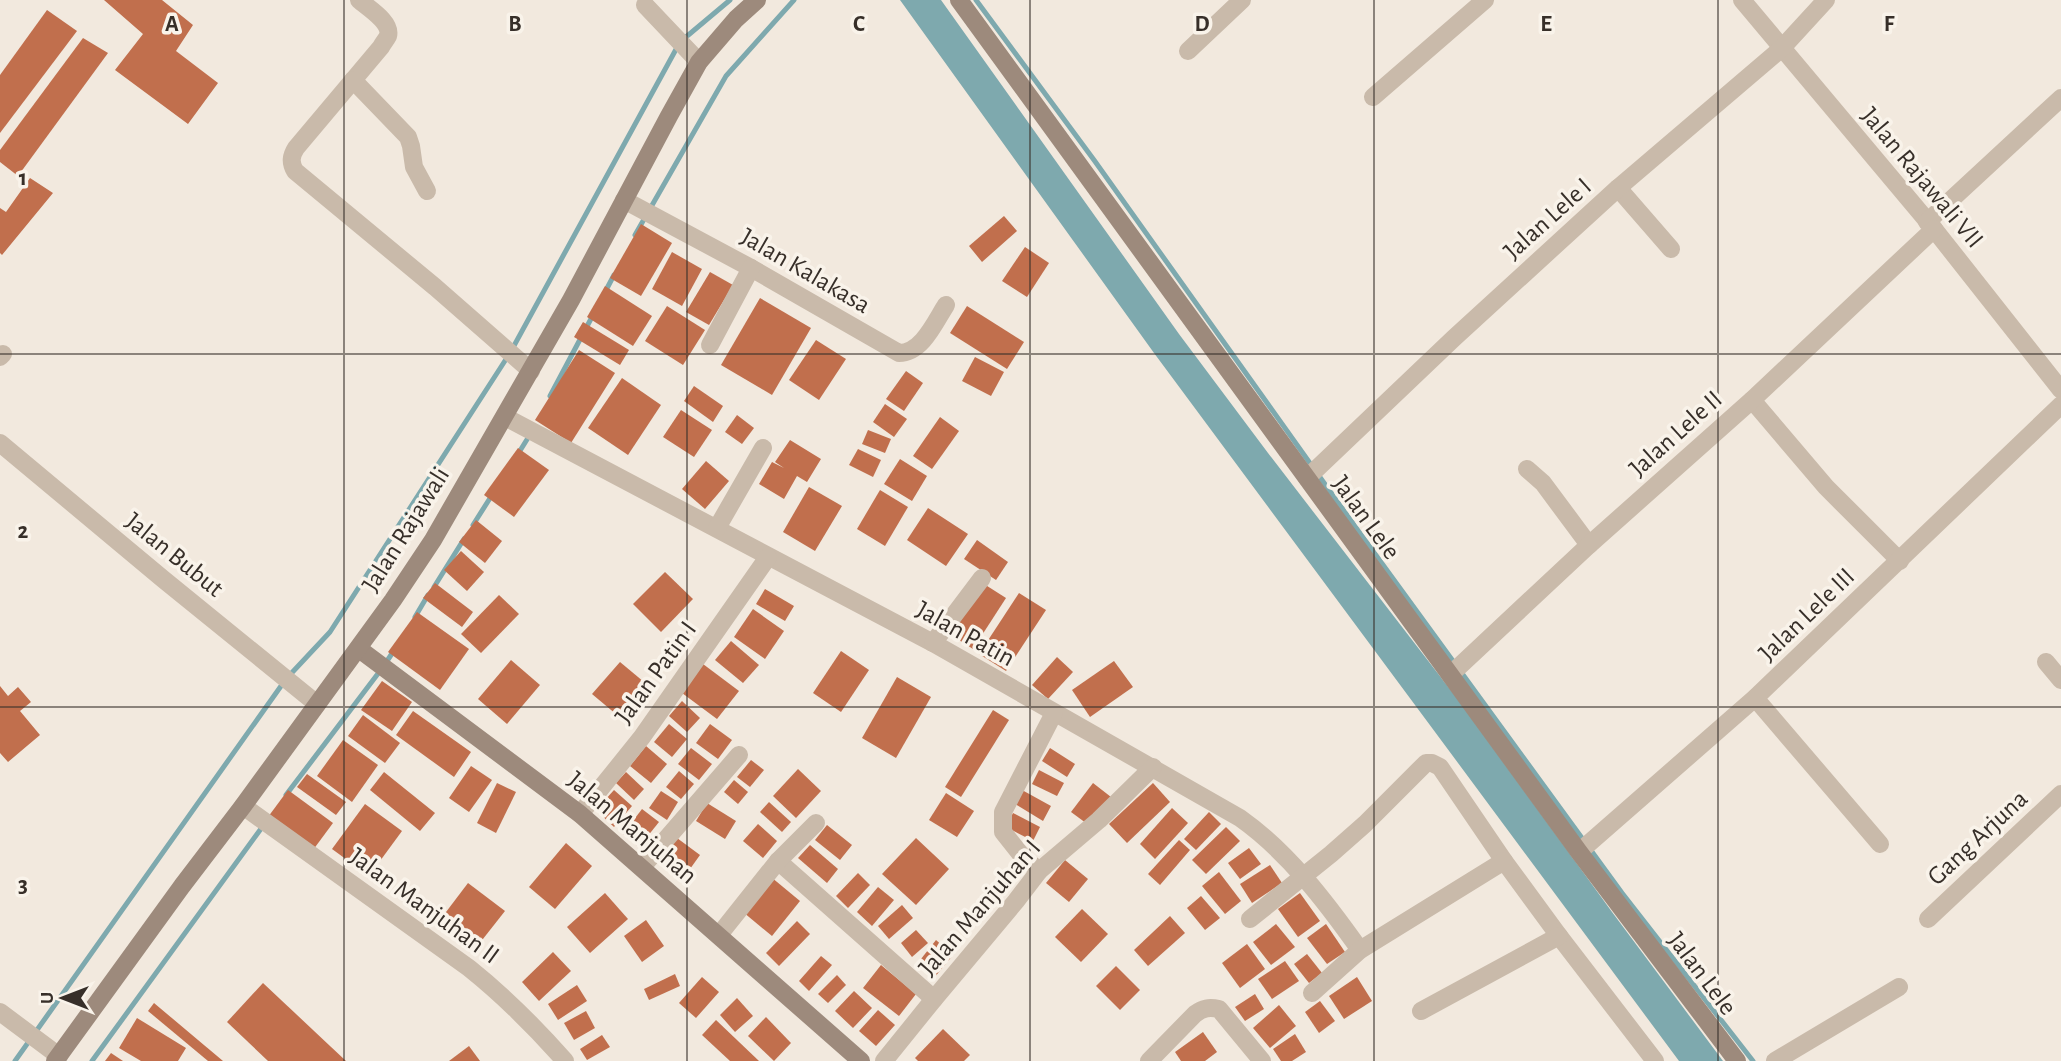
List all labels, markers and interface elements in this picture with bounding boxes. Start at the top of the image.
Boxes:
text: A [165,13,179,36]
text: B [508,13,522,36]
text: C [853,13,865,36]
text: D [1194,13,1210,36]
text: E [1540,13,1552,36]
text: F [1884,13,1895,36]
street label: Jalan Rajawali VII [1856,102,1988,253]
text: 1 [19,167,27,190]
street label: Jalan Lele I [1499,173,1596,264]
street label: Jalan Kalakasa [736,223,875,318]
street label: Jalan Lele II [1624,386,1727,482]
street label: Jalan Rajawali [357,463,454,597]
street label: Jalan Lele [1327,471,1405,564]
street label: Jalan Bubut [121,508,228,602]
text: 2 [18,520,29,543]
street label: Jalan Lele III [1754,563,1859,666]
street label: Jalan Patin [912,596,1019,671]
street label: Jalan Patin I [610,617,701,729]
street label: Jalan Manjuhan [563,766,702,889]
street label: Gang Arjuna [1923,785,2033,890]
street label: Jalan Manjuhan I [914,835,1046,981]
street label: Jalan Manjuhan II [345,843,504,969]
text: 3 [18,874,28,897]
street label: Jalan Lele [1663,927,1742,1020]
north arrow [28,963,98,1033]
text: U [38,992,57,1004]

